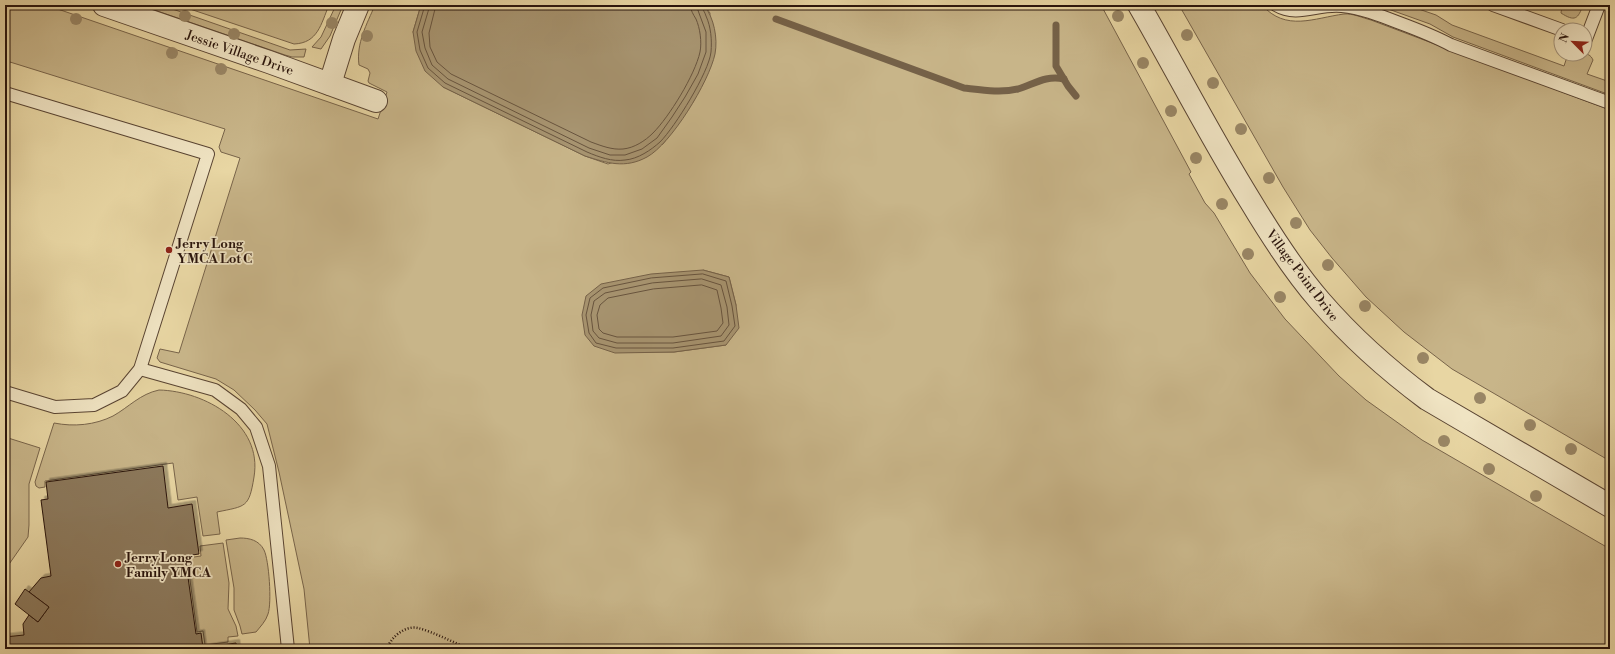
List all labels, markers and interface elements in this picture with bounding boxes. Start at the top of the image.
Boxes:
north arrow [1553,22,1593,62]
street label: Jessie Village Drive [183,27,296,79]
text: N [1557,31,1573,45]
street label: Village Point Drive [1262,226,1342,325]
place label: Jerry Long YMCA Lot C [175,236,252,267]
marker: Jerry Long YMCA Lot C [164,245,174,255]
place label: Jerry Long Family YMCA [124,550,211,581]
marker: Jerry Long Family YMCA [113,559,123,569]

